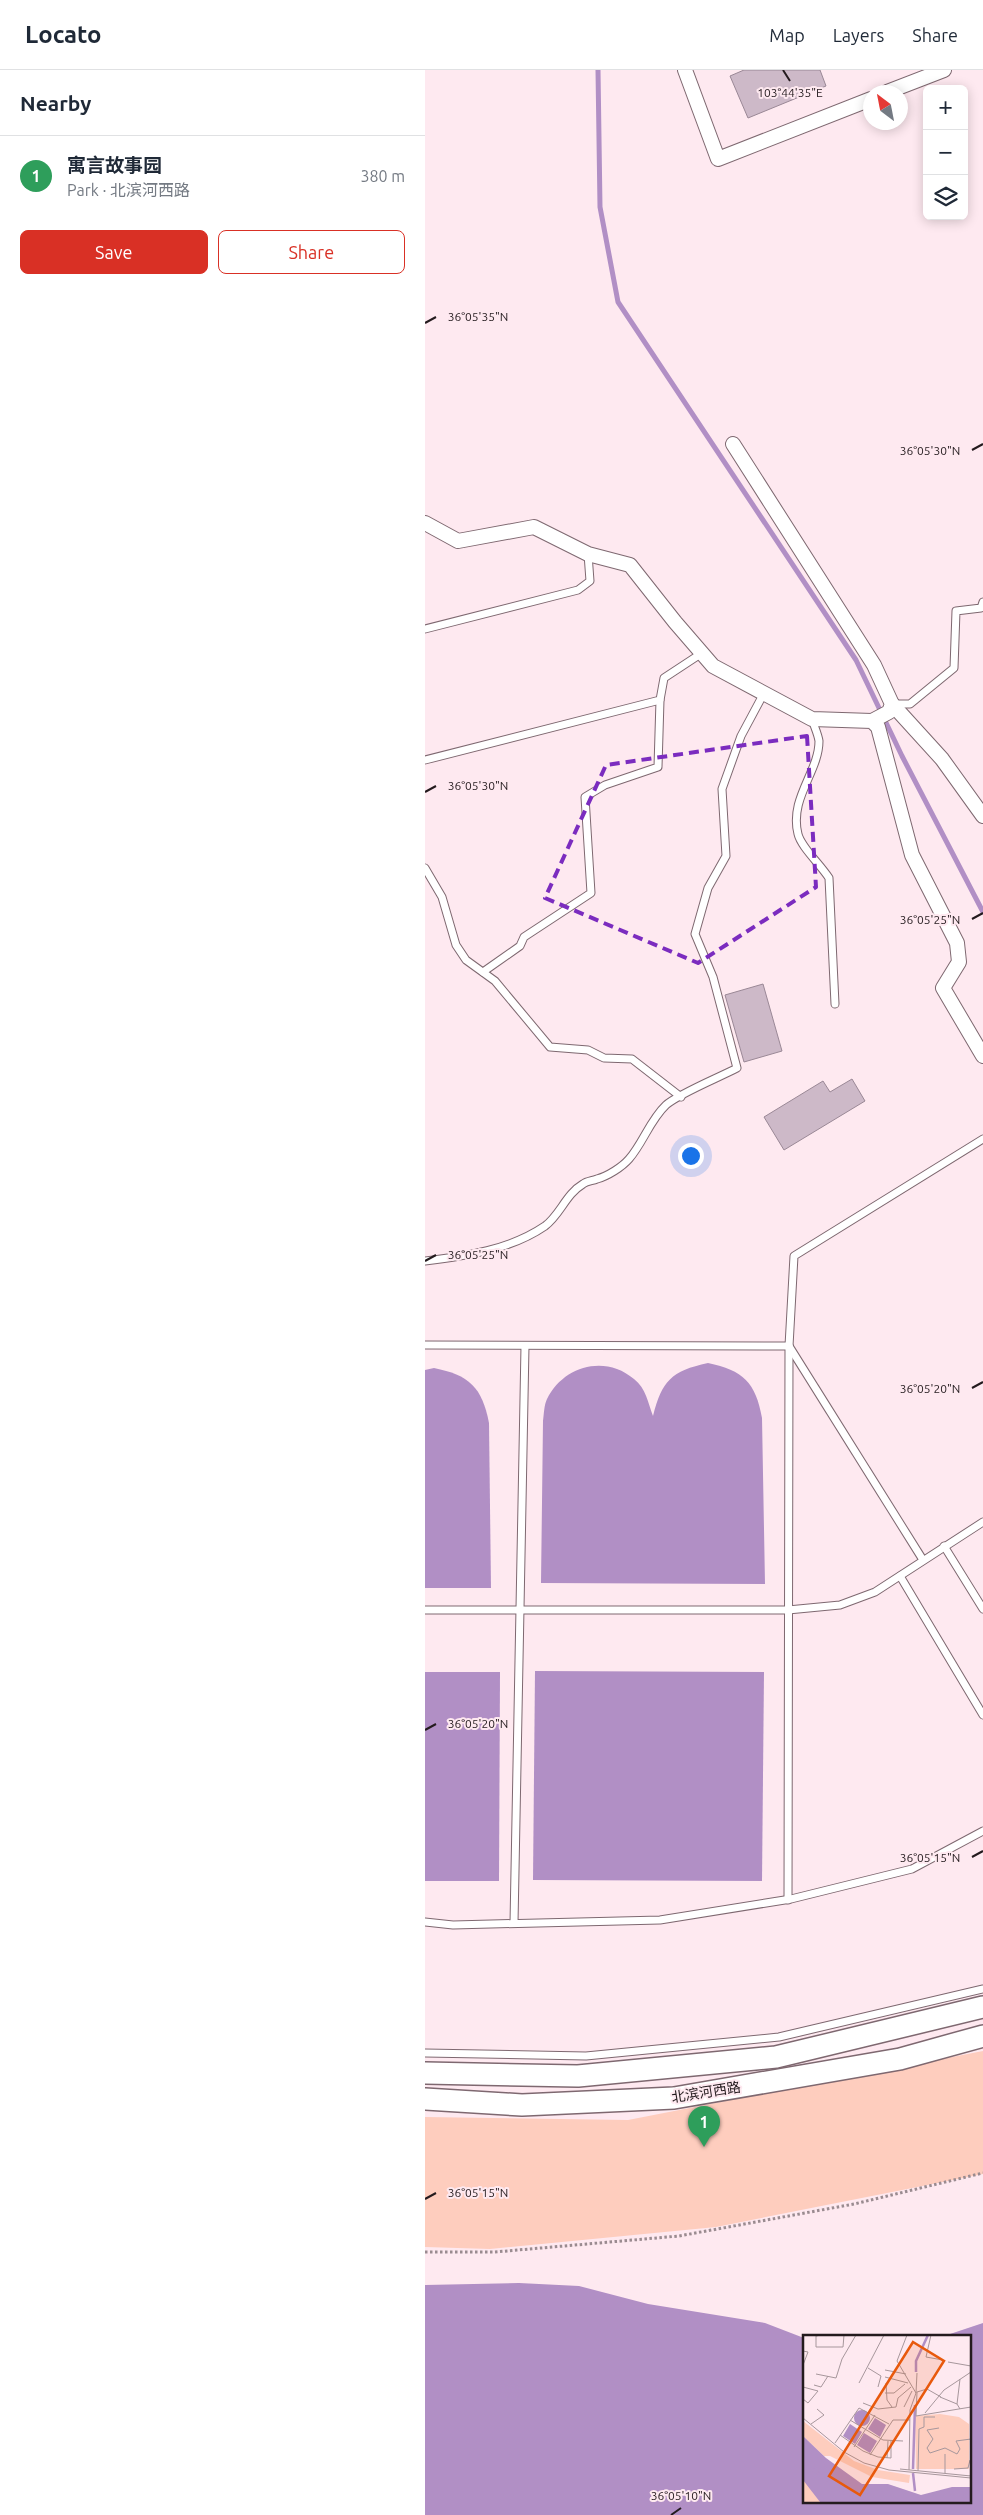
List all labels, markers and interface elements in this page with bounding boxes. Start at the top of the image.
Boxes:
text: Locato [25,21,101,48]
text: Map [769,25,805,45]
text: Layers [833,25,884,45]
text: Share [912,25,958,45]
north arrow [863,85,908,130]
map controls [923,85,968,220]
button: + [923,85,968,130]
text: 103°44'35"E [757,86,823,99]
text: Nearby [20,91,91,115]
button: − [923,130,968,175]
text: 寓言故事园 [67,154,162,176]
text: 1 [31,167,41,185]
text: 380 m [360,167,405,185]
button: layers [923,175,968,220]
text: Park · 北滨河西路 [67,181,190,199]
button: Save [20,230,208,274]
button: Share [218,230,405,274]
text: 36°05'35"N [448,310,508,323]
text: 36°05'30"N [900,444,960,457]
text: 36°05'30"N [448,779,508,792]
text: 36°05'25"N [900,913,960,926]
your location [678,1143,704,1169]
text: 36°05'25"N [448,1248,508,1261]
text: 36°05'20"N [900,1382,960,1395]
text: 36°05'20"N [448,1717,508,1730]
text: 36°05'15"N [900,1851,960,1864]
street label: 北滨河西路 [670,2079,742,2105]
pin: 1 [688,2106,720,2147]
text: 36°05'15"N [448,2186,508,2199]
inset map [803,2335,971,2502]
text: 36°05'10"N [651,2489,711,2502]

